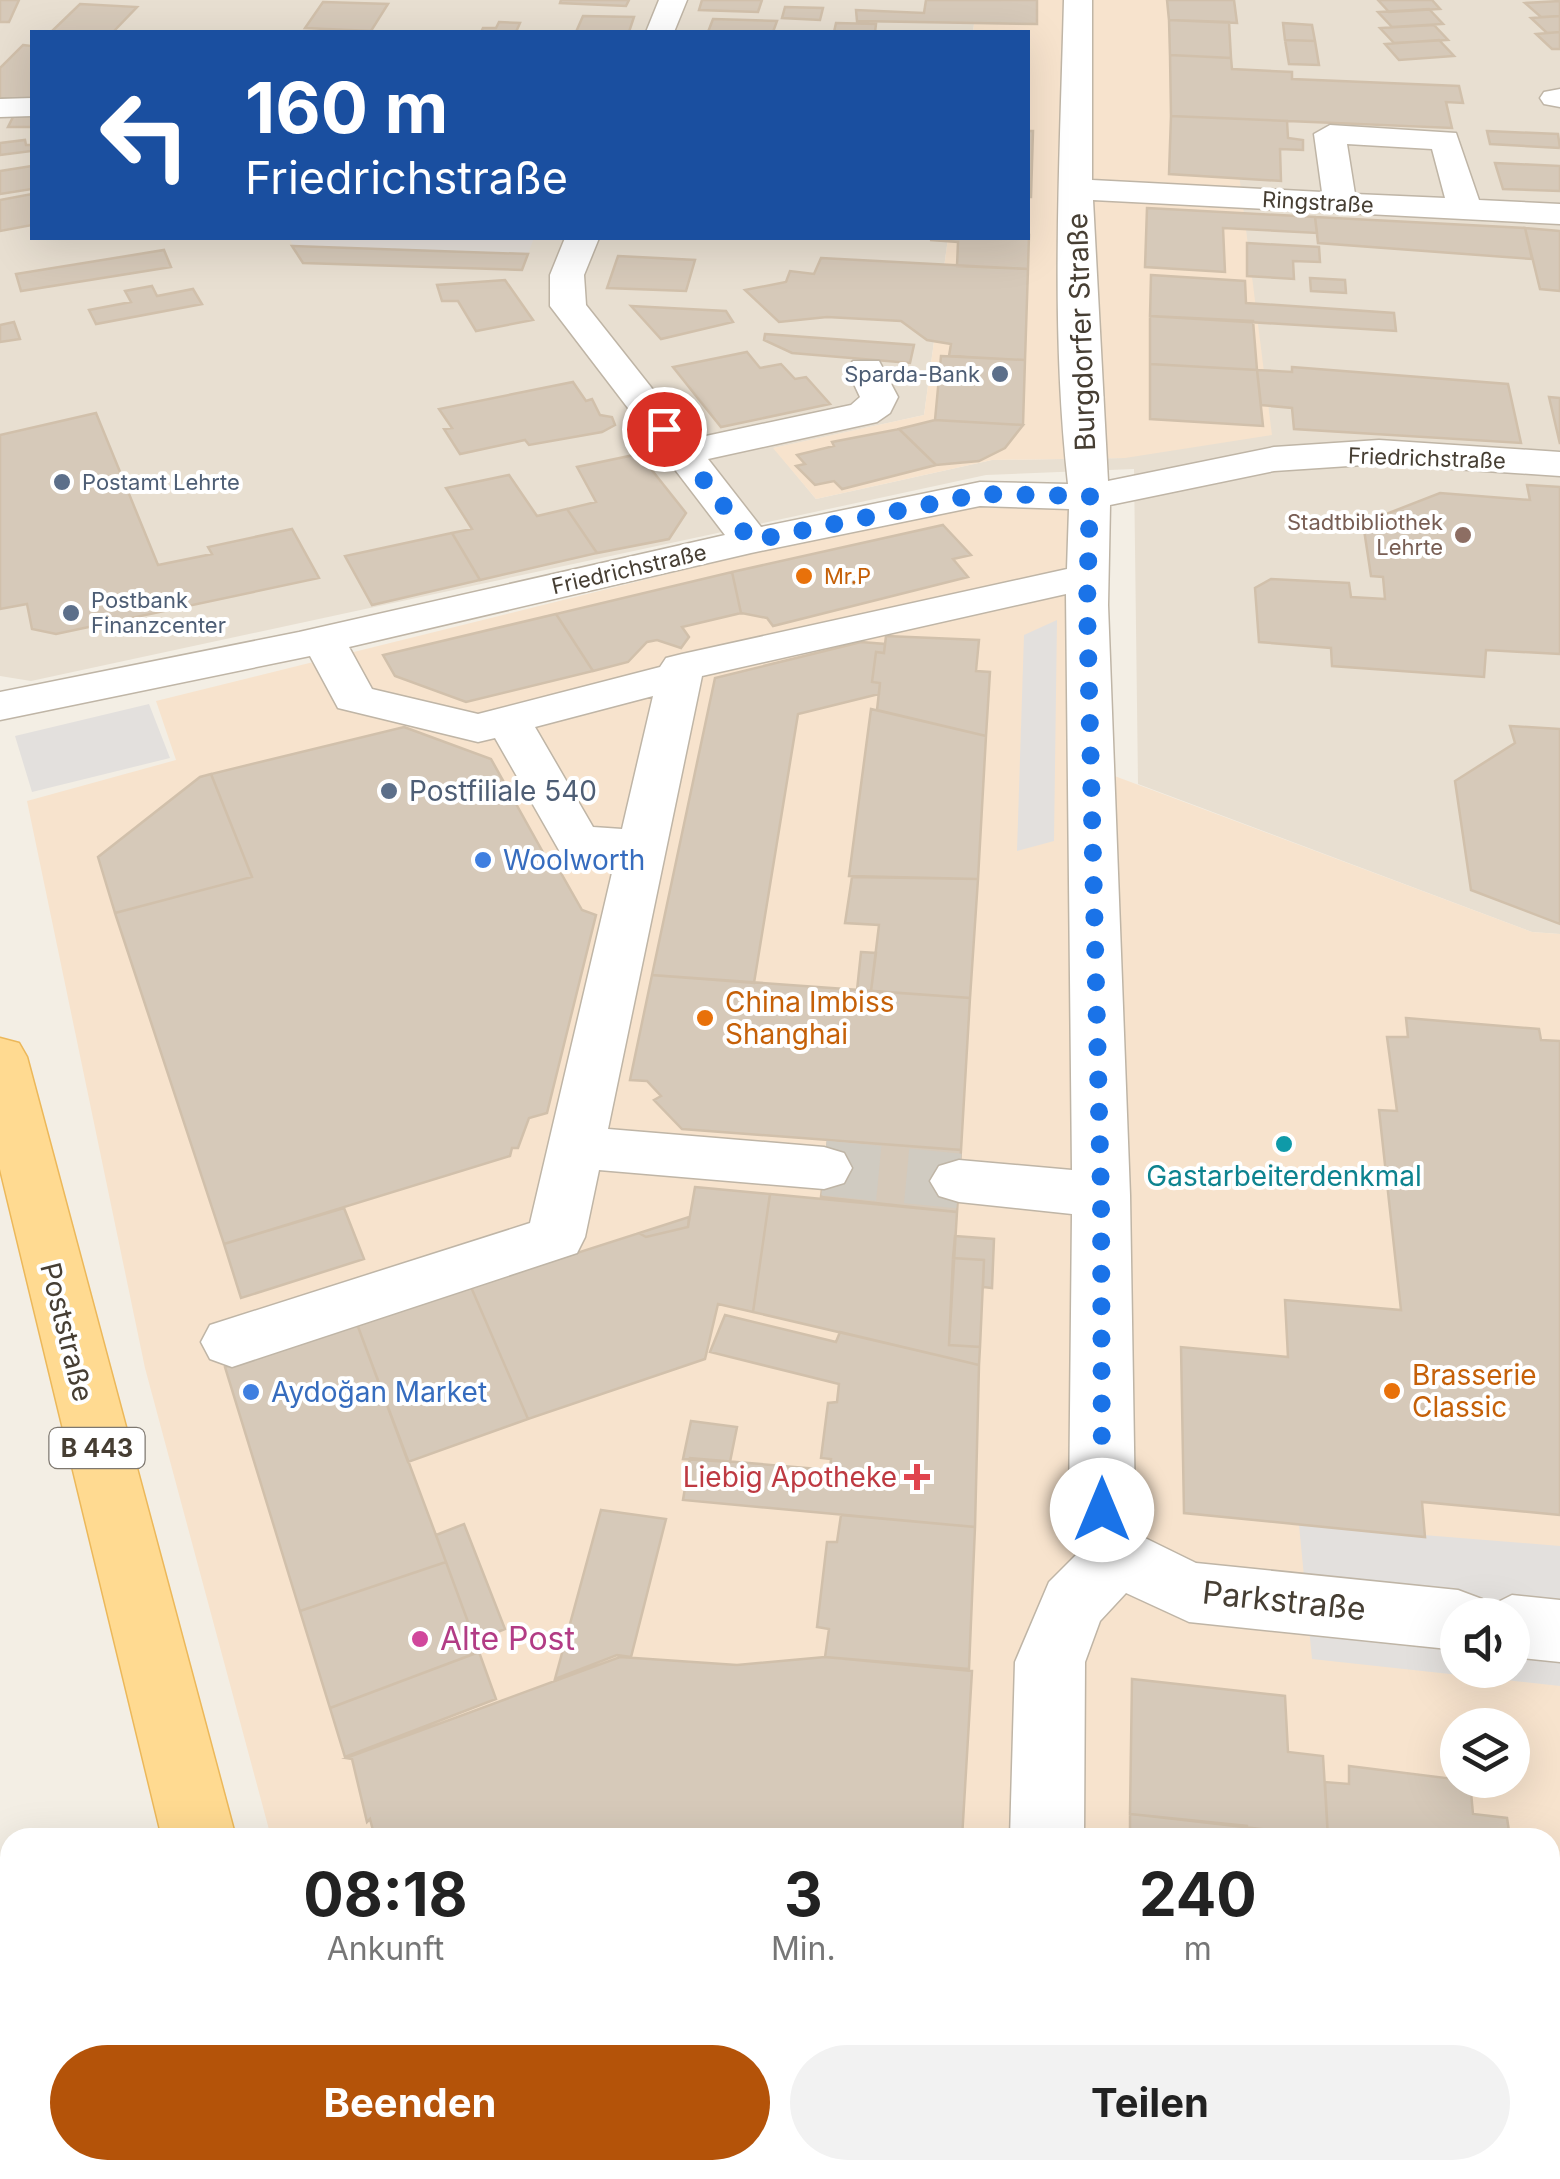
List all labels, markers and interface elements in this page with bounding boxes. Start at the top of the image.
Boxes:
text: 160 m [245,65,448,150]
icon: left [80,70,210,200]
text: Friedrichstraße [245,150,568,205]
street label: Ringstraße [1261,186,1375,218]
street label: Burgdorfer Straße [1060,212,1102,452]
place label: Sparda-Bank [844,361,980,387]
marker: Sparda-Bank [989,363,1011,385]
pin [622,387,707,472]
icon: arrive [637,402,692,457]
street label: Friedrichstraße [1348,442,1506,474]
place label: Postamt Lehrte [82,469,240,495]
marker: Postamt Lehrte [51,471,73,493]
place label: Stadtbibliothek Lehrte [1287,509,1443,560]
marker: Stadtbibliothek Lehrte [1452,524,1474,546]
street label: Friedrichstraße [549,539,709,599]
place label: Mr.P [824,563,871,589]
marker: Mr.P [793,565,815,587]
place label: Postbank Finanzcenter [91,587,226,638]
marker: Postbank Finanzcenter [60,602,82,624]
place label: Postfiliale 540 [409,774,597,808]
marker: Postfiliale 540 [378,780,400,802]
place label: Woolworth [503,843,645,877]
marker: Woolworth [472,849,494,871]
place label: China Imbiss Shanghai [725,985,894,1051]
marker: China Imbiss Shanghai [694,1007,716,1029]
marker: Gastarbeiterdenkmal [1273,1133,1295,1155]
place label: Gastarbeiterdenkmal [1146,1159,1422,1193]
street label: Poststraße [33,1259,101,1405]
place label: Brasserie Classic [1412,1358,1537,1424]
place label: Aydoğan Market [271,1375,487,1409]
marker: Brasserie Classic [1381,1380,1403,1402]
marker: Aydoğan Market [240,1381,262,1403]
road number: B 443 [49,1428,144,1468]
position arrow [1050,1458,1154,1562]
place label: Liebig Apotheke [683,1460,897,1494]
marker: Liebig Apotheke [906,1466,928,1488]
street label: Parkstraße [1200,1573,1368,1628]
map controls [1440,1598,1530,1798]
button: sound [1440,1598,1530,1688]
place label: Alte Post [440,1619,575,1658]
marker: Alte Post [409,1628,431,1650]
button: layers [1440,1708,1530,1798]
text: 08:18 [303,1858,468,1930]
text: 3 [784,1858,823,1930]
text: 240 [1139,1858,1257,1930]
text: Ankunft [327,1929,444,1968]
text: Min. [771,1929,836,1968]
text: m [1184,1929,1212,1968]
button: Beenden [50,2045,770,2160]
button: Teilen [790,2045,1510,2160]

